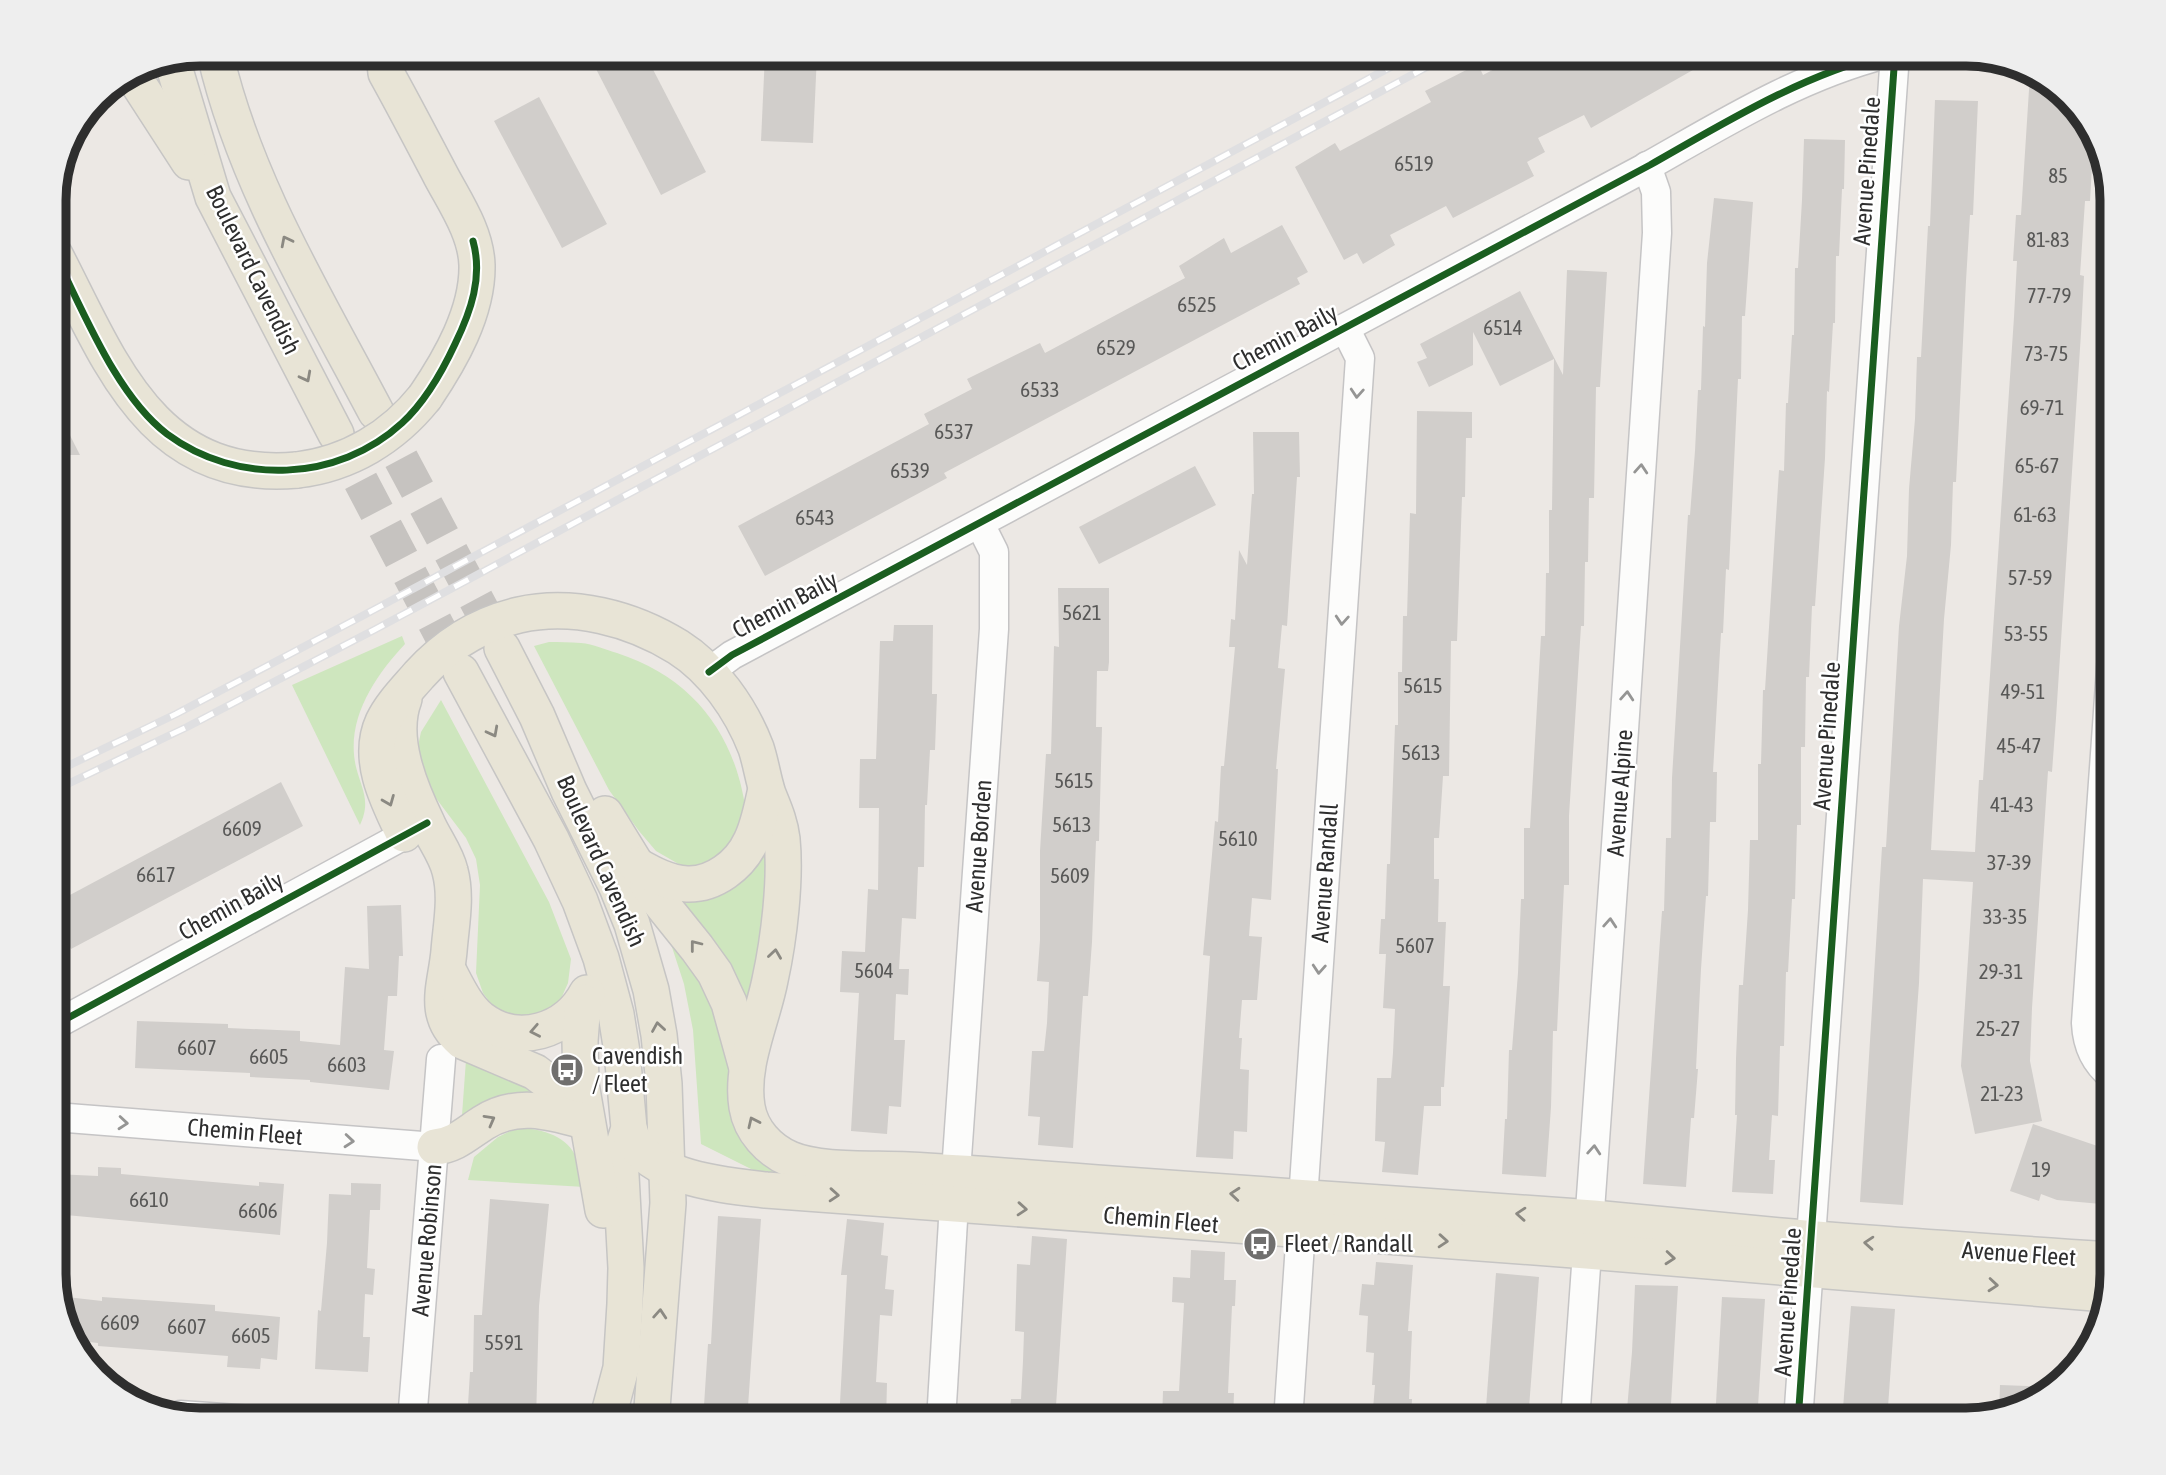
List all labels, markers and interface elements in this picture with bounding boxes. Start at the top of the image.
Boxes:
street label: Avenue Pinedale [1848,96,1885,246]
house number: 6519 [1394,151,1434,175]
house number: 85 [2048,163,2068,187]
street label: Boulevard Cavendish [201,181,306,359]
house number: 81-83 [2026,227,2070,251]
one-way arrow [281,236,294,248]
house number: 77-79 [2027,283,2071,307]
house number: 6525 [1177,292,1217,316]
street label: Chemin Baily [1228,299,1342,377]
house number: 6514 [1483,315,1523,339]
house number: 6529 [1096,335,1136,359]
house number: 73-75 [2024,341,2068,365]
one-way arrow [298,369,311,382]
house number: 6533 [1020,377,1060,401]
one-way arrow [1350,388,1365,399]
house number: 69-71 [2020,395,2064,419]
house number: 6537 [934,419,974,443]
house number: 65-67 [2015,453,2059,477]
house number: 6539 [890,458,930,482]
one-way arrow [1634,463,1649,474]
house number: 61-63 [2013,502,2057,526]
house number: 6543 [795,505,835,529]
house number: 57-59 [2008,565,2052,589]
street label: Chemin Baily [728,566,842,644]
house number: 5621 [1062,600,1102,624]
one-way arrow [1335,615,1350,626]
house number: 53-55 [2004,621,2048,645]
street label: Avenue Pinedale [1808,661,1845,811]
house number: 5615 [1403,673,1443,697]
house number: 49-51 [2001,679,2045,703]
one-way arrow [1619,690,1634,701]
one-way arrow [485,725,498,737]
street label: Avenue Alpine [1602,729,1637,857]
house number: 45-47 [1997,733,2041,757]
house number: 5613 [1401,740,1441,764]
house number: 5615 [1054,768,1094,792]
street label: Boulevard Cavendish [552,771,651,951]
street label: Avenue Borden [960,778,997,913]
house number: 41-43 [1990,792,2034,816]
one-way arrow [381,793,395,806]
street label: Avenue Randall [1306,802,1343,944]
house number: 5613 [1052,812,1092,836]
house number: 6609 [222,816,262,840]
house number: 5610 [1218,826,1258,850]
house number: 37-39 [1987,850,2031,874]
house number: 6617 [136,862,176,886]
house number: 5609 [1050,863,1090,887]
street label: Chemin Baily [174,866,288,945]
house number: 33-35 [1983,904,2027,928]
one-way arrow [1603,917,1618,928]
house number: 5607 [1395,933,1435,957]
one-way arrow [691,941,703,954]
one-way arrow [767,948,782,960]
house number: 5604 [854,958,894,982]
house number: 29-31 [1979,959,2023,983]
one-way arrow [1312,964,1327,975]
house number: 25-27 [1976,1016,2020,1040]
one-way arrow [651,1021,666,1033]
one-way arrow [529,1023,541,1038]
house number: 6607 [177,1035,217,1059]
place label: Cavendish / Fleet [592,1042,683,1097]
house number: 6605 [249,1044,289,1068]
bus stop icon: Cavendish / Fleet [548,1051,586,1089]
house number: 6603 [327,1052,367,1076]
house number: 21-23 [1980,1081,2024,1105]
street label: Chemin Fleet [186,1113,304,1150]
one-way arrow [117,1115,128,1130]
one-way arrow [482,1115,495,1128]
one-way arrow [747,1117,761,1129]
one-way arrow [344,1133,355,1148]
one-way arrow [1586,1144,1601,1155]
house number: 19 [2031,1157,2051,1181]
street label: Avenue Robinson [406,1163,447,1317]
house number: 6610 [129,1187,169,1211]
one-way arrow [828,1187,839,1202]
one-way arrow [1230,1187,1241,1202]
house number: 6606 [238,1198,278,1222]
one-way arrow [1017,1201,1028,1216]
street label: Chemin Fleet [1102,1201,1220,1238]
one-way arrow [1515,1207,1526,1222]
bus stop icon: Fleet / Randall [1241,1225,1279,1263]
street label: Avenue Pinedale [1769,1227,1806,1377]
place label: Fleet / Randall [1284,1230,1414,1257]
one-way arrow [1438,1233,1449,1248]
one-way arrow [1864,1236,1875,1251]
street label: Avenue Fleet [1961,1236,2077,1271]
one-way arrow [1665,1250,1676,1265]
one-way arrow [1988,1277,1999,1292]
one-way arrow [652,1308,667,1319]
house number: 6609 [100,1310,140,1334]
house number: 6607 [167,1314,207,1338]
house number: 6605 [231,1323,271,1347]
house number: 5591 [484,1330,524,1354]

